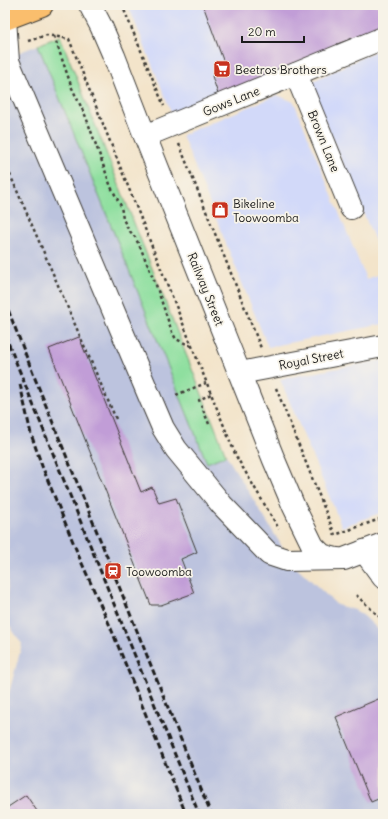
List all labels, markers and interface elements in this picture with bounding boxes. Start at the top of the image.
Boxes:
scale bar [242,18,304,44]
text: 20 m [248,24,276,39]
supermarket icon: Beetros Brothers [212,59,232,79]
place label: Beetros Brothers [235,62,327,77]
street label: Gows Lane [200,83,262,119]
street label: Brown Lane [305,108,343,174]
place label: Bikeline Toowoomba [233,196,299,225]
shop icon: Bikeline Toowoomba [210,200,230,220]
street label: Railway Street [184,250,228,328]
street label: Royal Street [277,345,345,373]
station icon: Toowoomba [103,561,123,581]
place label: Toowoomba [126,564,192,579]

